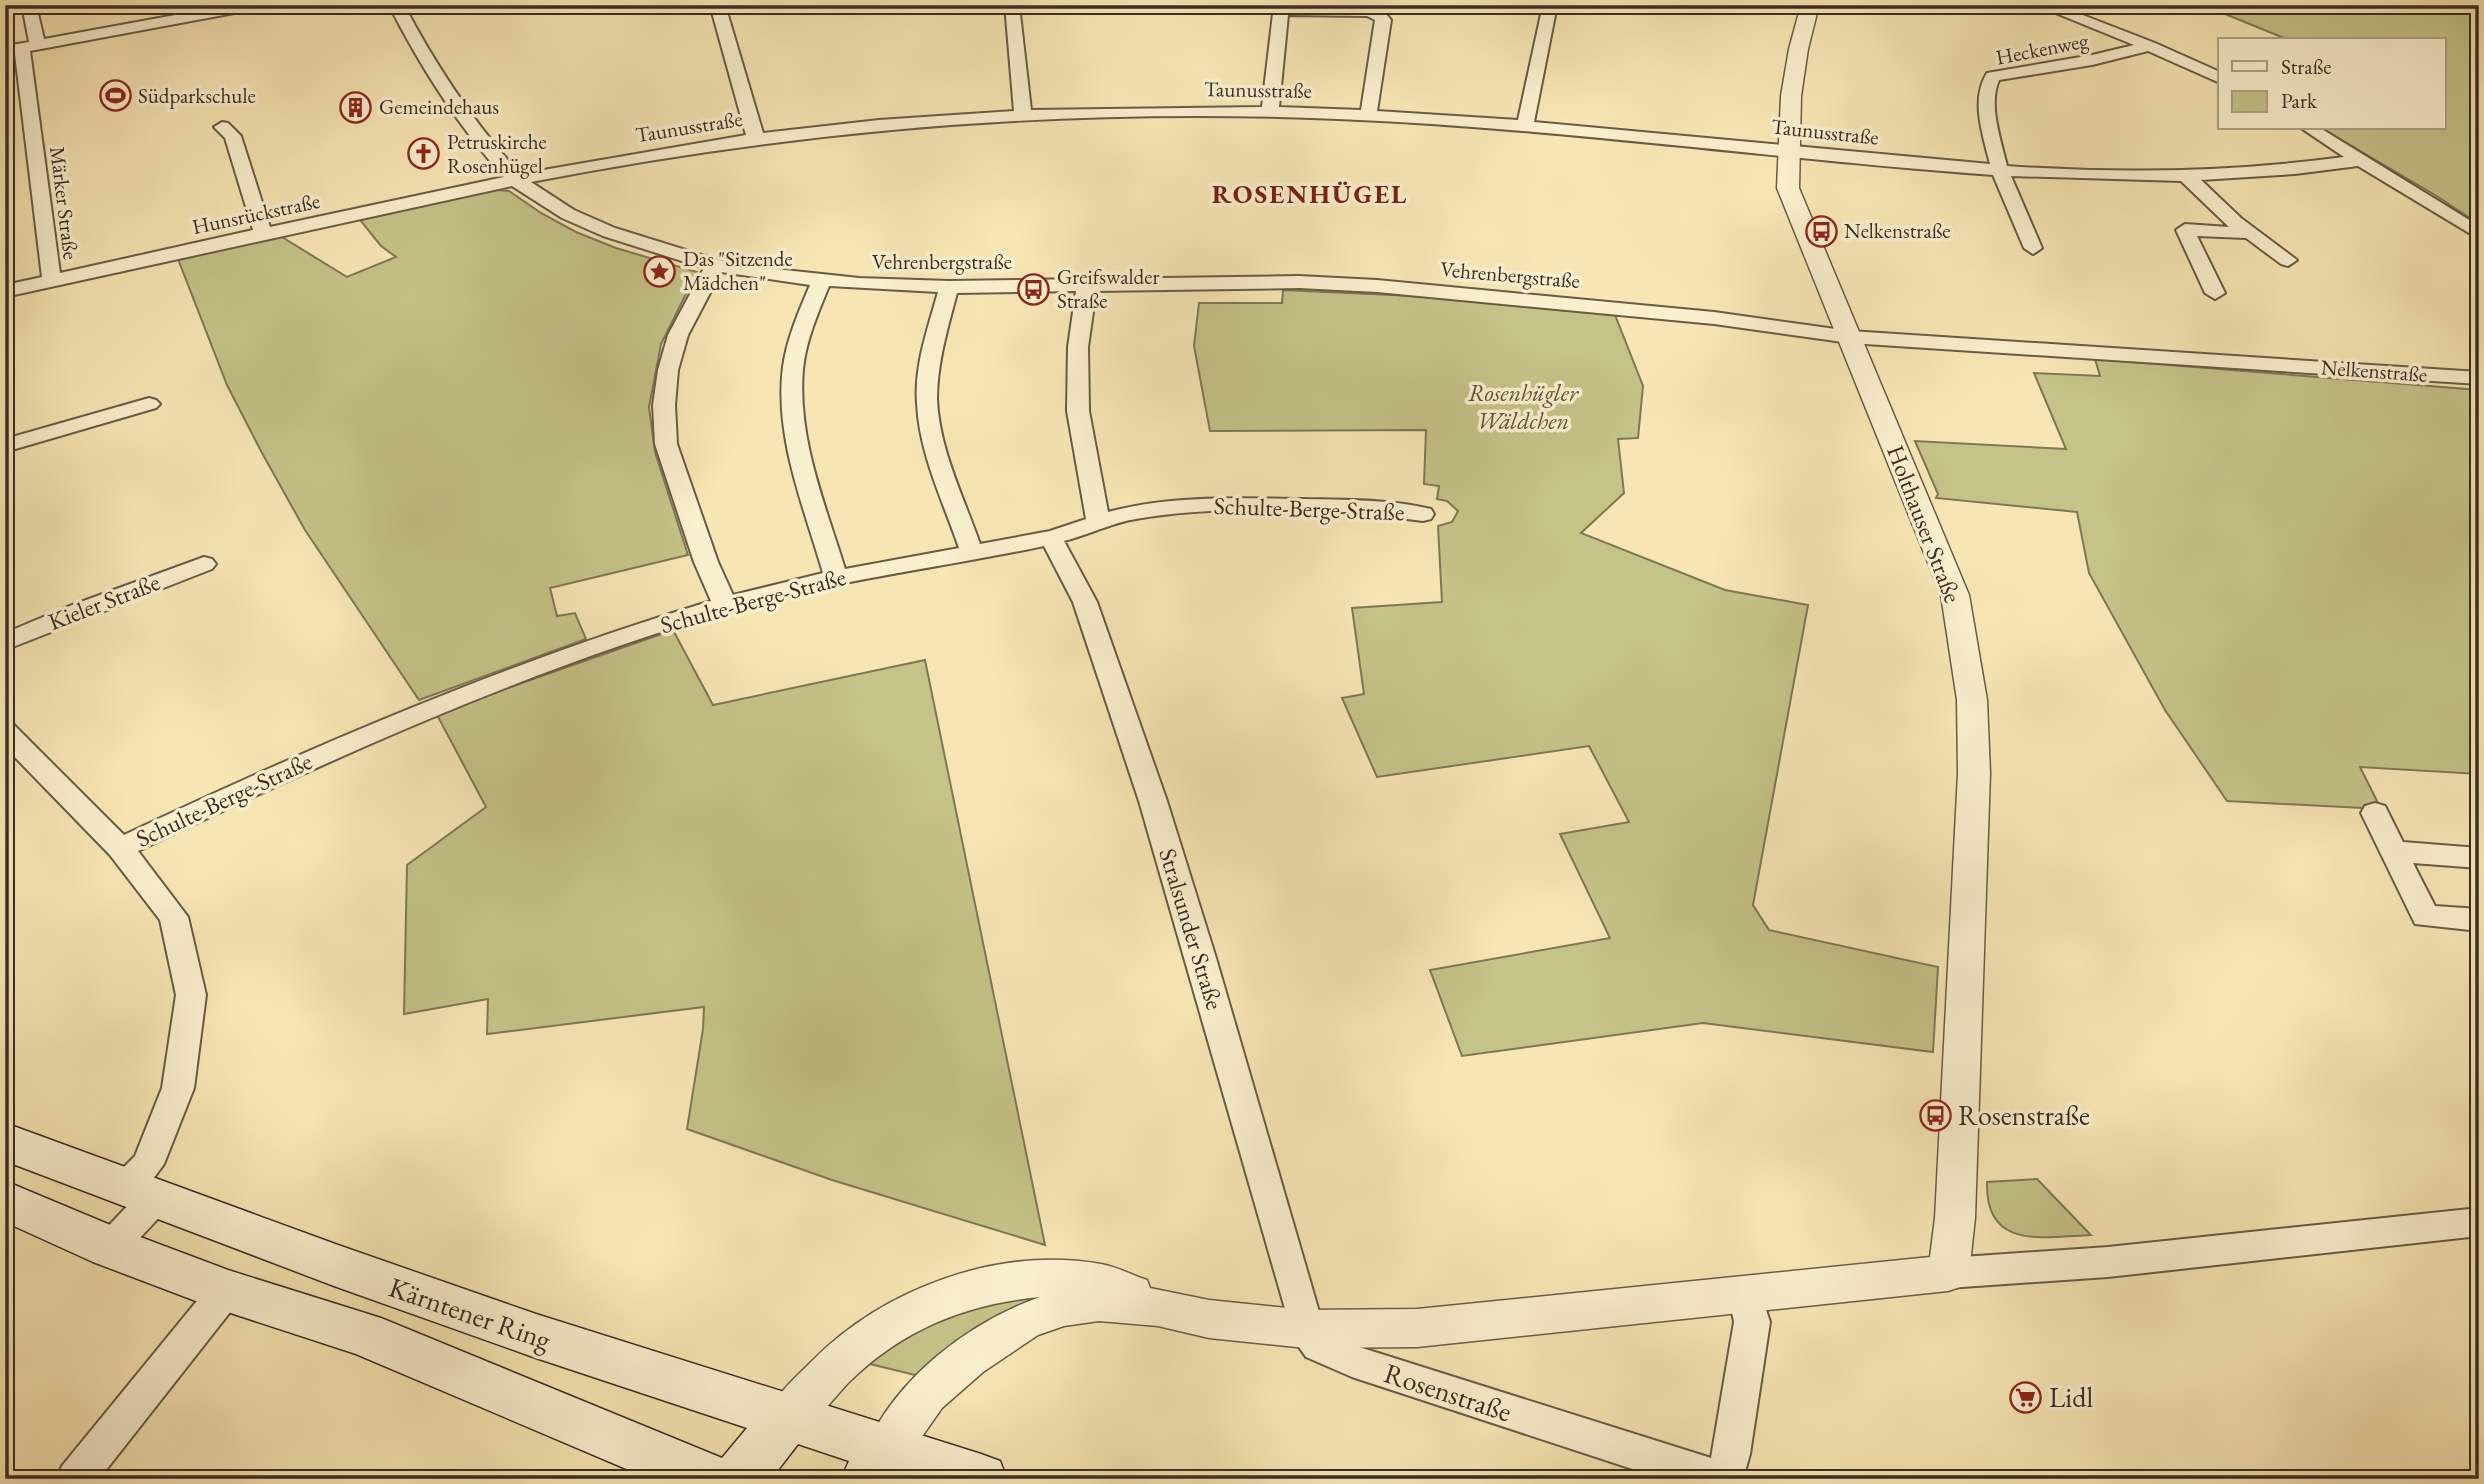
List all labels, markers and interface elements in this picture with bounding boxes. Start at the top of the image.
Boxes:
street label: Heckenweg [1994,26,2091,71]
legend [2218,38,2446,130]
text: Straße [2281,53,2332,80]
street label: Taunusstraße [1204,75,1312,104]
sports icon: Südparkschule [98,79,132,113]
place label: Südparkschule [138,82,256,109]
text: Park [2281,87,2318,114]
building icon: Gemeindehaus [339,90,373,124]
place label: Gemeindehaus [379,93,499,120]
street label: Taunusstraße [634,105,744,148]
street label: Taunusstraße [1770,112,1880,151]
place label: Petruskirche Rosenhügel [447,128,547,179]
church icon: Petruskirche Rosenhügel [407,137,441,171]
street label: Märker Straße [44,145,85,261]
district label: ROSENHÜGEL [1212,177,1408,211]
street label: Hunsrückstraße [190,187,322,240]
bus stop icon: Nelkenstraße [1804,214,1838,248]
place label: Nelkenstraße [1844,217,1951,244]
place label: Das "Sitzende Mädchen" [683,245,793,296]
street label: Vehrenbergstraße [872,248,1012,275]
place icon: Das "Sitzende Mädchen" [643,254,677,288]
street label: Vehrenbergstraße [1439,255,1581,294]
place label: Greifswalder Straße [1057,263,1159,314]
bus stop icon: Greifswalder Straße [1017,272,1051,306]
street label: Nelkenstraße [2320,353,2428,388]
park label: Rosenhügler Wäldchen [1468,377,1580,436]
street label: Holthauser Straße [1880,441,1969,607]
street label: Schulte-Berge-Straße [1213,490,1405,527]
street label: Schulte-Berge-Straße [657,561,849,640]
street label: Kieler Straße [44,566,164,637]
street label: Schulte-Berge-Straße [131,745,317,854]
street label: Stralsunder Straße [1152,844,1231,1013]
place label: Rosenstraße [1958,1097,2090,1133]
bus stop icon: Rosenstraße [1918,1098,1952,1132]
street label: Kärntener Ring [384,1269,556,1358]
street label: Rosenstraße [1380,1354,1516,1430]
place label: Lidl [2049,1379,2093,1415]
supermarket icon: Lidl [2009,1380,2043,1414]

